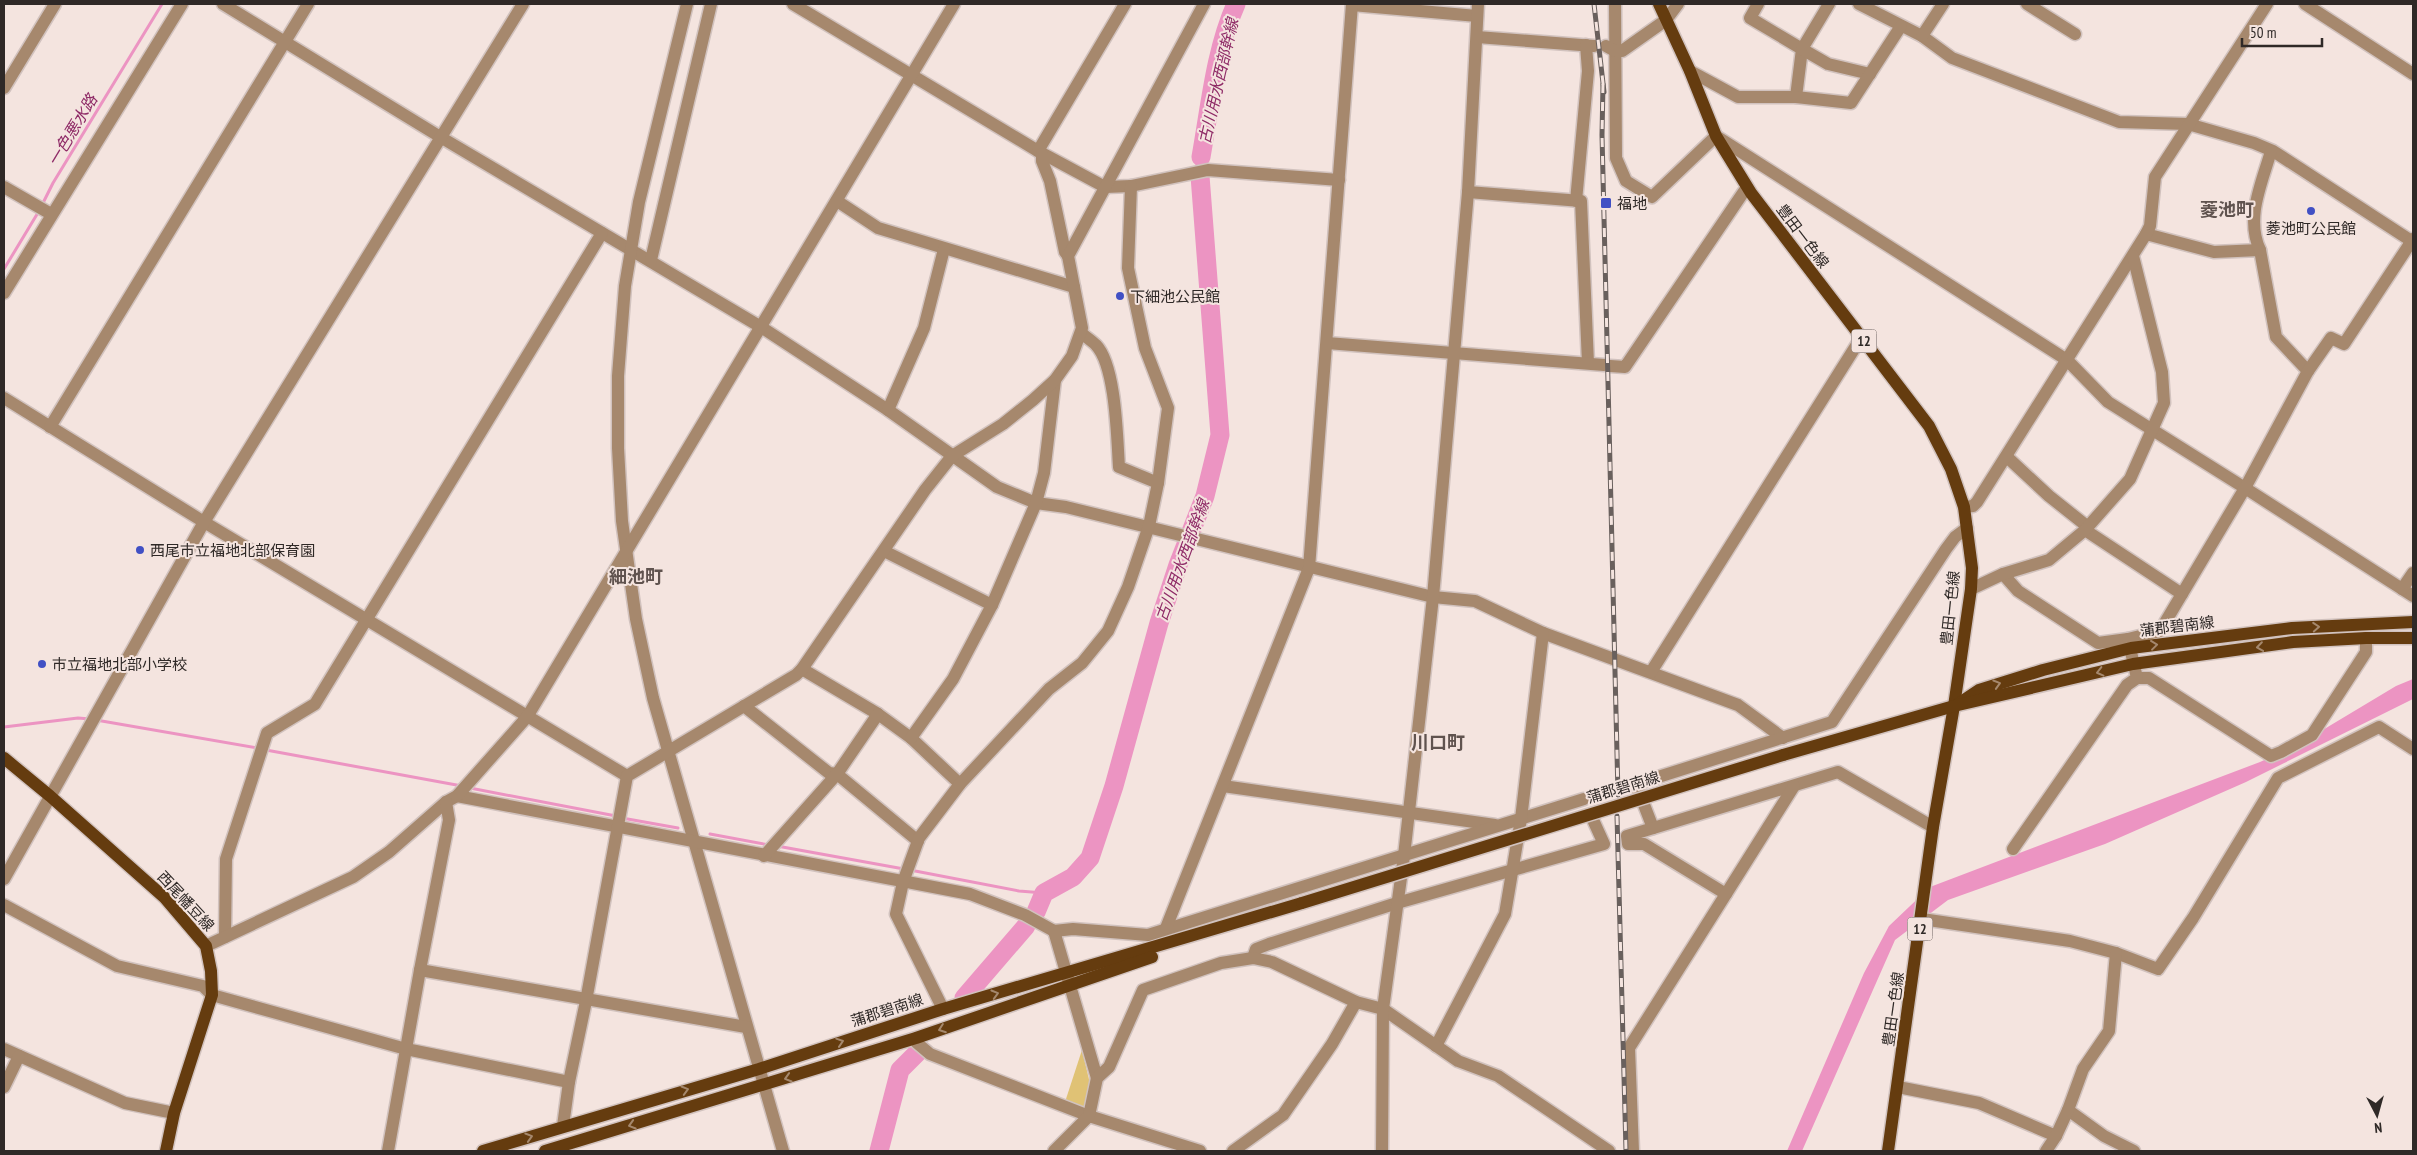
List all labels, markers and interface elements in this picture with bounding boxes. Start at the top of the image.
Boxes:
water label: 古川用水西部幹線 [1194,14,1243,146]
scale bar [2242,15,2322,47]
text: 50 m [2250,23,2276,42]
water label: 一色悪水路 [43,89,102,169]
place label: 福地 [1617,194,1647,213]
marker: 福地 [1599,196,1613,210]
district label: 菱池町 [2200,198,2254,221]
street label: 豊田一色線 [1773,200,1833,272]
marker: 菱池町公民館 [2305,205,2317,217]
place label: 菱池町公民館 [2266,219,2356,238]
place label: 下細池公民館 [1130,287,1220,306]
marker: 下細池公民館 [1114,290,1126,302]
road number: 12 [1852,330,1876,352]
water label: 古川用水西部幹線 [1151,495,1214,624]
place label: 西尾市立福地北部保育園 [150,541,315,560]
marker: 西尾市立福地北部保育園 [134,544,146,556]
district label: 細池町 [609,565,663,588]
street label: 豊田一色線 [1937,570,1963,646]
street label: 蒲郡碧南線 [2139,612,2215,640]
one-way arrow [2312,621,2320,632]
one-way arrow [2151,640,2159,651]
one-way arrow [2256,641,2264,652]
place label: 市立福地北部小学校 [52,655,187,674]
marker: 市立福地北部小学校 [36,658,48,670]
one-way arrow [2095,666,2104,677]
one-way arrow [1992,680,2000,690]
district label: 川口町 [1411,731,1465,754]
street label: 蒲郡碧南線 [1584,767,1662,807]
street label: 西尾幡豆線 [153,867,219,935]
road number: 12 [1908,918,1932,941]
street label: 豊田一色線 [1878,971,1908,1047]
street label: 蒲郡碧南線 [848,989,926,1031]
one-way arrow [991,990,999,1000]
one-way arrow [939,1023,947,1033]
one-way arrow [835,1038,844,1048]
one-way arrow [784,1072,792,1082]
one-way arrow [680,1086,688,1096]
north arrow [2352,1090,2402,1140]
text: N [2374,1119,2383,1137]
one-way arrow [628,1120,637,1130]
one-way arrow [524,1132,533,1142]

